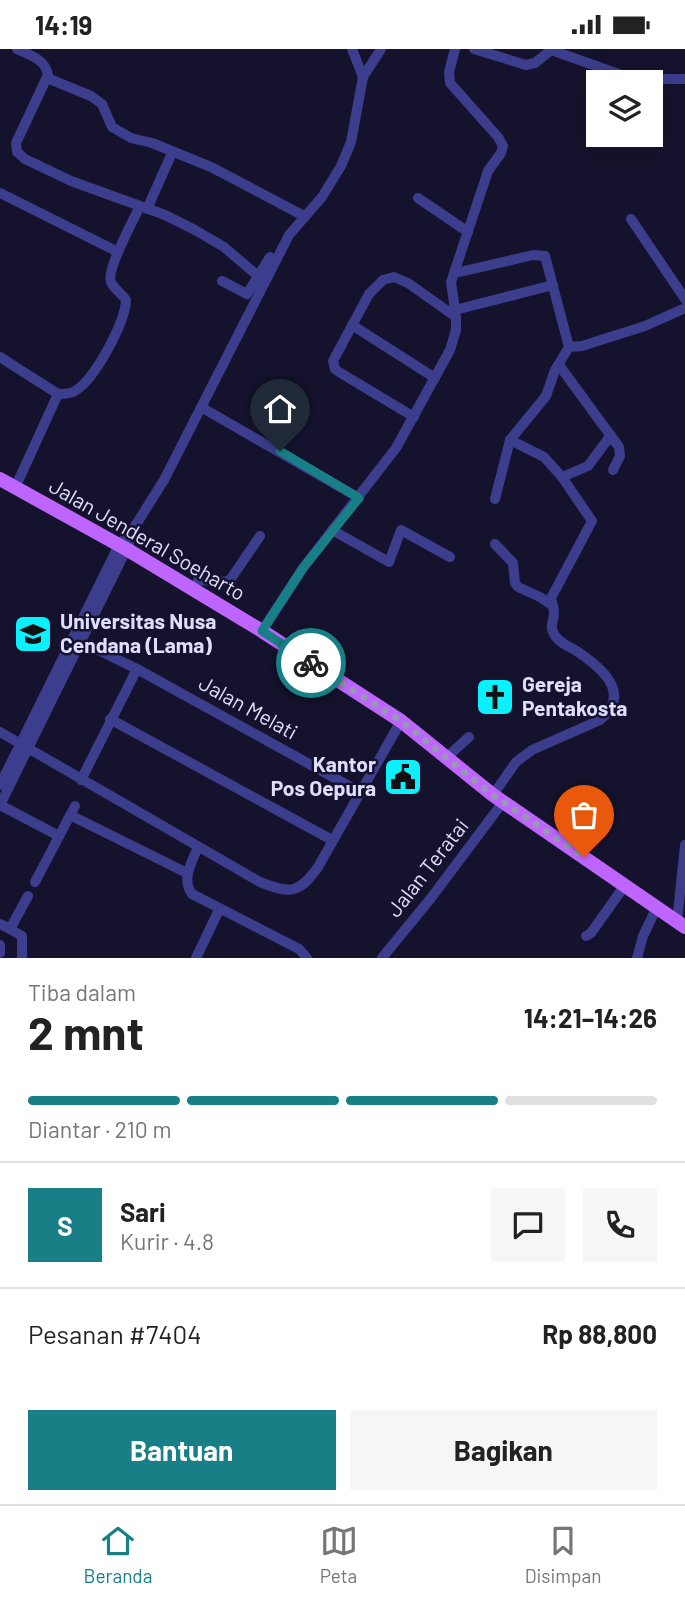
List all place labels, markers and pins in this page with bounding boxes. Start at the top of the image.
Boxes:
pin [250,379,310,451]
place label: Universitas Nusa Cendana (Lama) [60,608,216,657]
school or university icon: Universitas Nusa Cendana (Lama) [12,613,54,655]
place label: Gereja Pentakosta [522,671,627,720]
church icon: Gereja Pentakosta [474,676,516,718]
place label: Kantor Pos Oepura [271,751,376,800]
public building icon: Kantor Pos Oepura [382,756,424,798]
pin [554,785,614,857]

